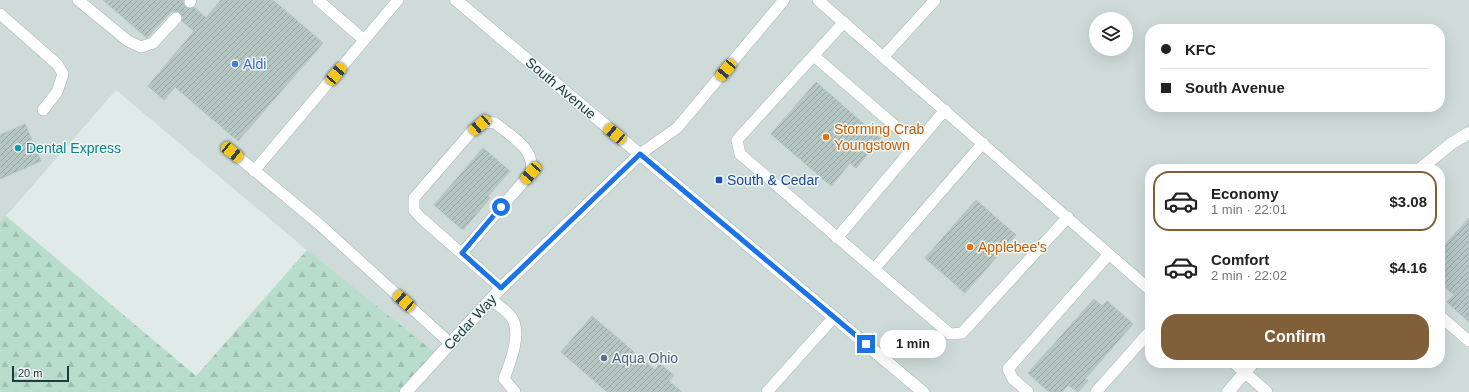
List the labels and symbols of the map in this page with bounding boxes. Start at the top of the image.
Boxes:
street label: South Avenue [523,54,600,122]
place label: Aldi [243,56,266,72]
car [714,57,738,83]
marker: Aldi [230,59,240,69]
car [324,61,348,87]
car [467,113,493,137]
place label: Storming Crab Youngstown [834,121,924,153]
car [602,122,628,146]
marker: Storming Crab Youngstown [821,132,831,142]
place label: Dental Express [26,140,121,156]
car [219,140,245,164]
marker: Dental Express [13,143,23,153]
car [519,160,543,186]
place label: South & Cedar [727,172,819,188]
marker: South & Cedar [714,175,724,185]
route start [492,198,510,216]
place label: Applebee's [978,239,1047,255]
marker: Applebee's [965,242,975,252]
car [391,289,417,313]
street label: Cedar Way [440,291,500,353]
callout: 1 min [880,330,946,358]
route end [857,335,875,353]
place label: Aqua Ohio [612,350,678,366]
marker: Aqua Ohio [599,353,609,363]
scale bar [12,364,69,383]

